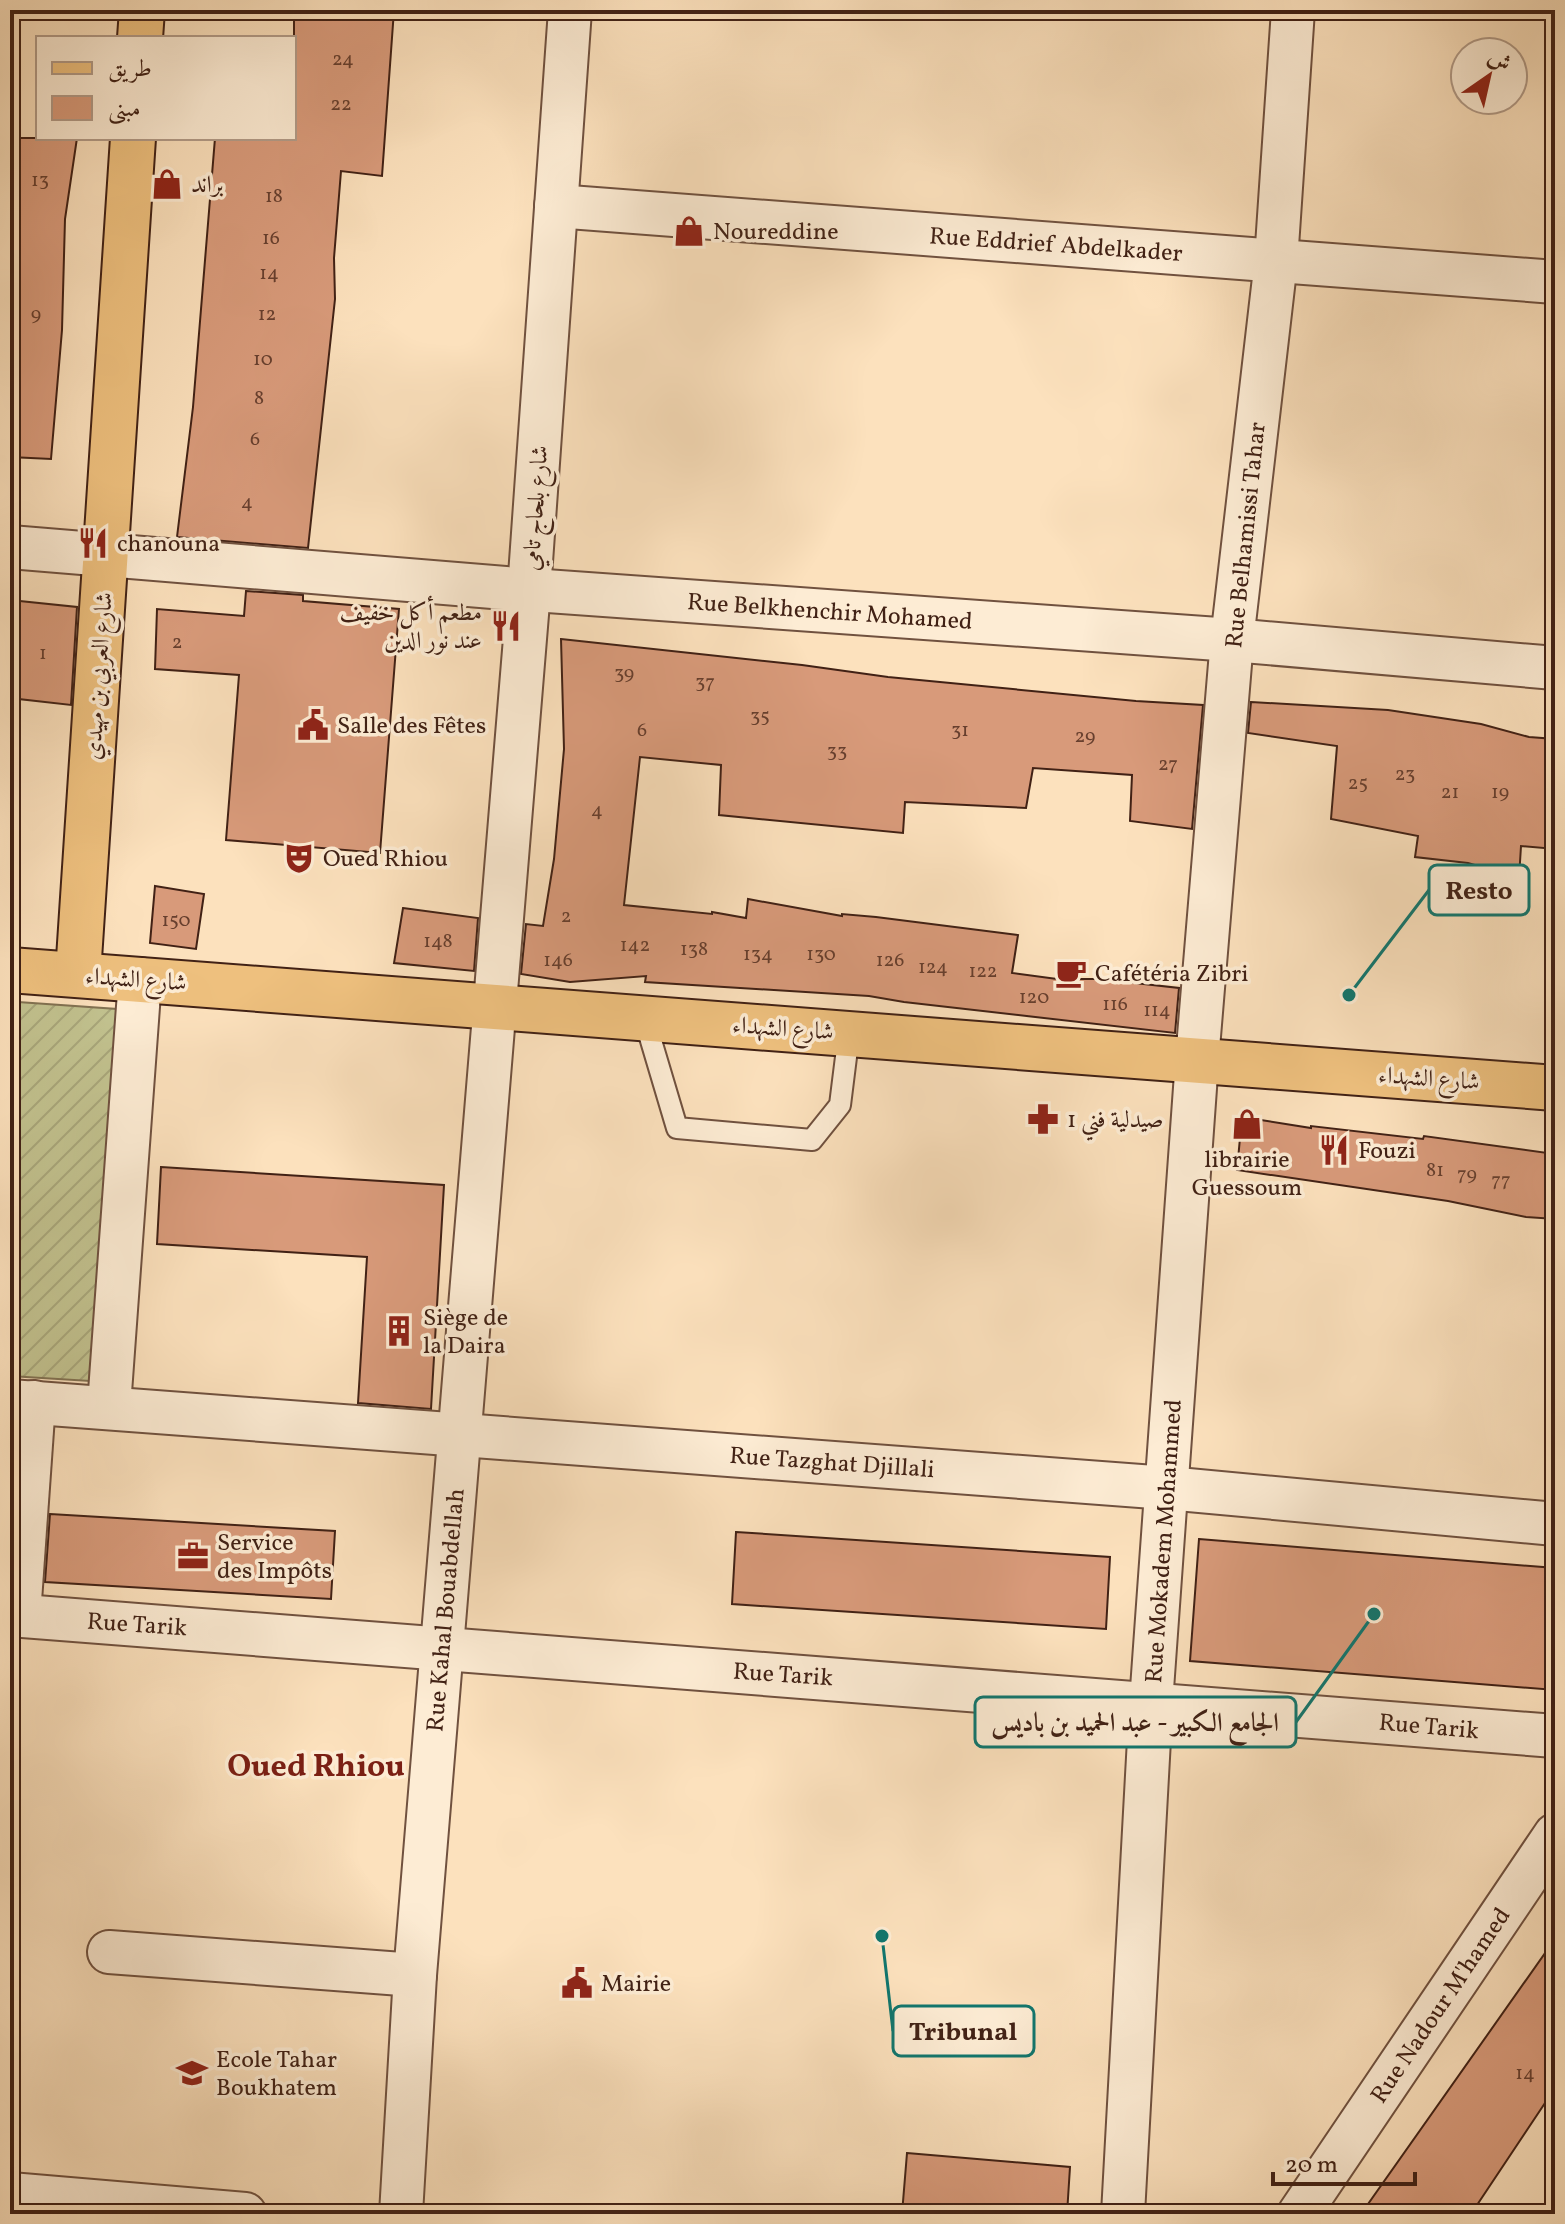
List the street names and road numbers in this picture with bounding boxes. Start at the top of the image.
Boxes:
street label: Rue Eddrief Abdelkader [928,220,1184,272]
street label: Rue Belhamissi Tahar [1218,421,1276,650]
street label: شارع بلحاج تامي [516,444,560,572]
street label: Rue Belkhenchir Mohamed [686,586,974,640]
street label: شارع العربي بن مهيدي [77,591,124,761]
street label: شارع الشهداء [84,960,188,1002]
street label: شارع الشهداء [731,1009,835,1051]
street label: شارع الشهداء [1377,1059,1481,1101]
street label: Rue Mokadem Mohammed [1138,1398,1192,1684]
street label: Rue Tazghat Djillali [728,1440,936,1488]
street label: Rue Kahal Bouabdellah [419,1487,475,1733]
street label: Rue Tarik [86,1606,188,1646]
street label: Rue Tarik [732,1656,834,1696]
street label: Rue Tarik [1377,1707,1480,1749]
street label: Rue Nadour M'hamed [1363,1901,1520,2111]

